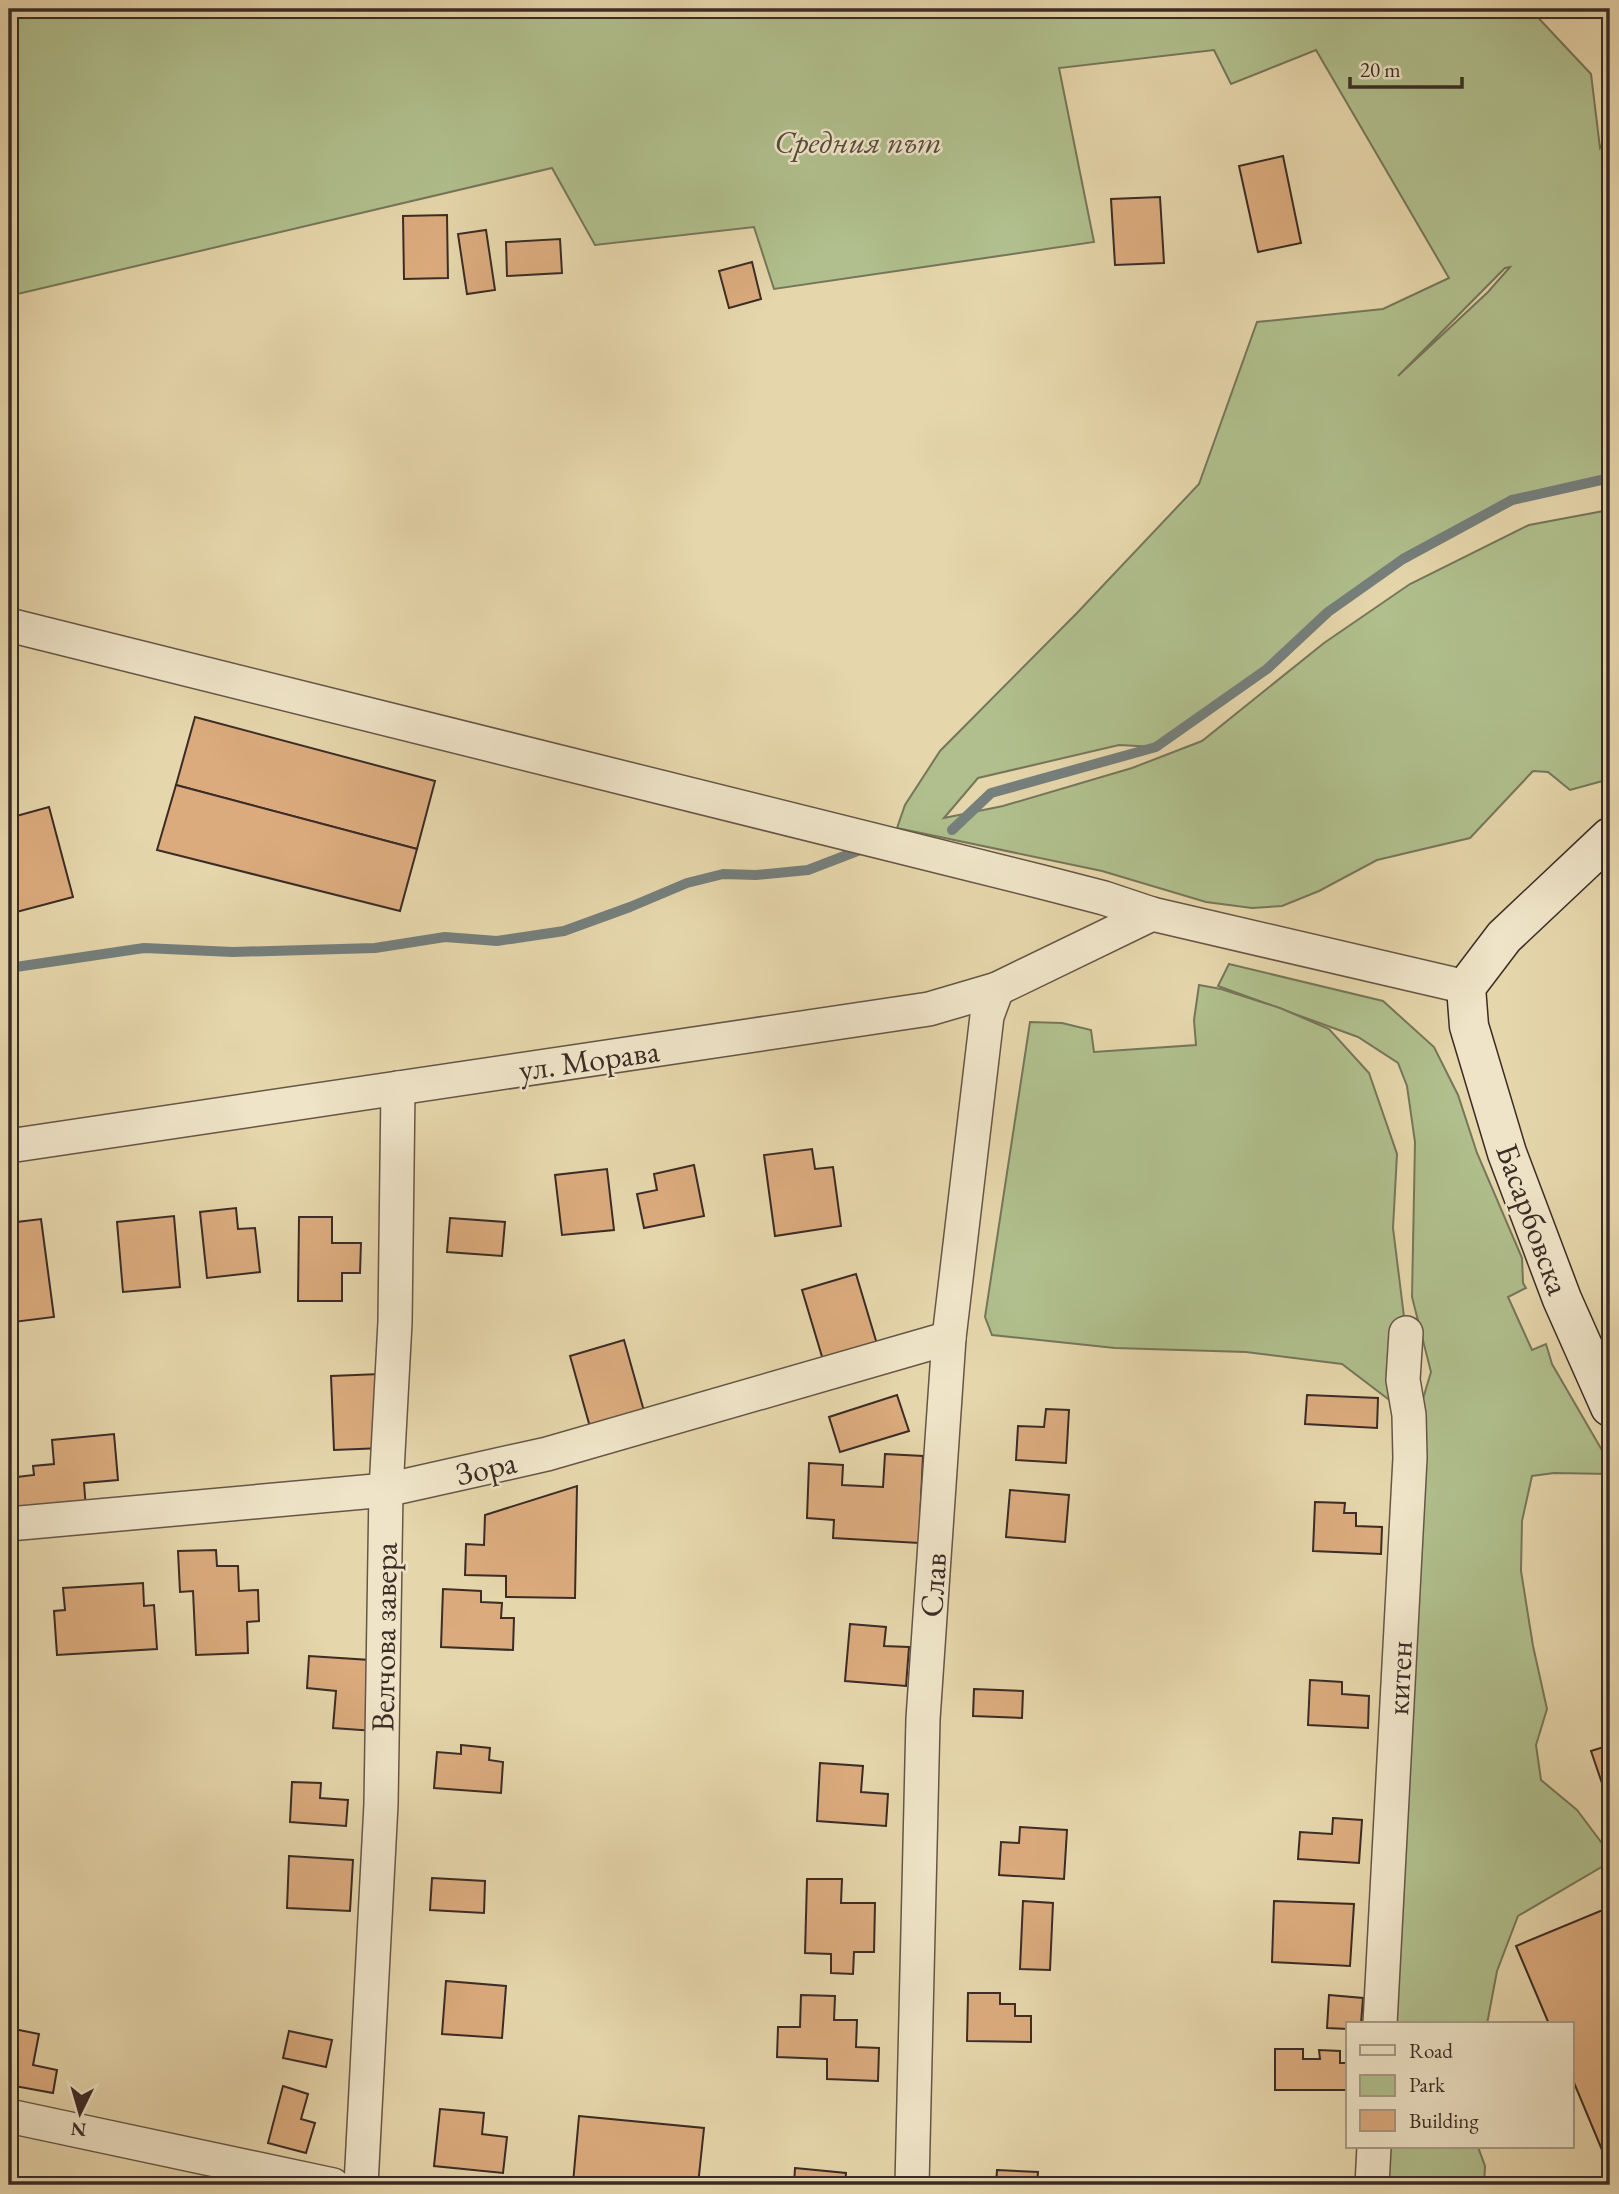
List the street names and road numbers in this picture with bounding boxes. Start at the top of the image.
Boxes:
street label: ул. Морава [516,1029,662,1091]
street label: Басарбовска [1486,1138,1580,1301]
street label: Зора [452,1441,521,1495]
street label: Велчова завера [361,1542,407,1732]
street label: Слав [910,1551,956,1619]
street label: китен [1376,1640,1422,1716]

